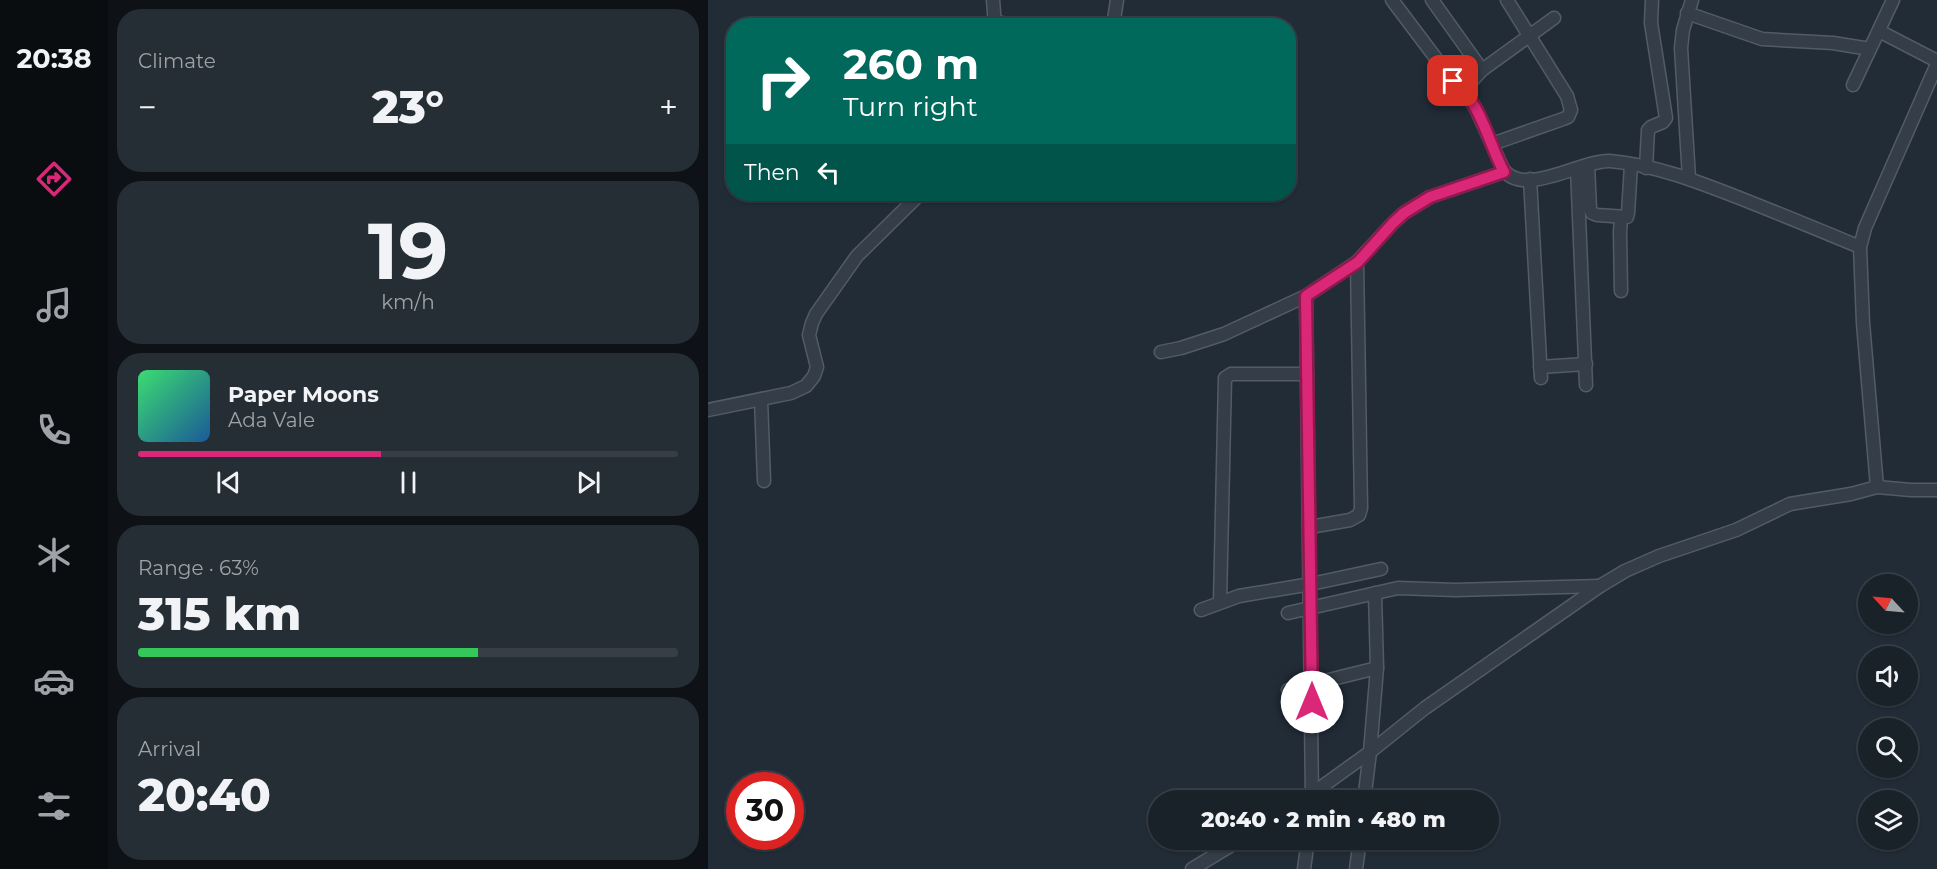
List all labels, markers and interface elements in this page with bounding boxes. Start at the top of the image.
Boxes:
text: 260 m [843,38,979,90]
text: 20:38 [16,42,92,75]
icon: right [744,42,822,120]
text: Climate [138,49,216,73]
pin [1427,55,1478,106]
icon: arrive [1436,64,1469,97]
text: 23° [372,79,444,134]
text: − [138,87,157,127]
text: + [659,87,678,127]
text: Turn right [843,90,978,123]
icon: left [812,156,845,189]
icon: directions [33,158,75,200]
text: Then [744,159,800,186]
text: 19 [368,203,448,299]
icon: music [33,284,75,326]
text: km/h [381,290,435,314]
text: Paper Moons [228,381,379,408]
text: Ada Vale [228,408,315,432]
icon: phone [33,409,75,451]
icon: previous [212,466,245,499]
icon: pause [392,466,425,499]
icon: next [572,466,605,499]
icon: climate [33,534,75,576]
text: Range · 63% [138,556,259,580]
north arrow [1858,574,1918,634]
map controls [1858,574,1918,850]
text: 315 km [138,586,301,641]
button: sound [1858,646,1918,706]
icon: car [33,660,75,702]
position arrow [1280,670,1344,734]
button: search [1858,718,1918,778]
text: Arrival [138,737,201,761]
text: 20:40 [138,767,271,822]
speed limit sign: 30 [726,772,804,850]
icon: filters [33,785,75,827]
button: layers [1858,790,1918,850]
text: 20:40 · 2 min · 480 m [1201,806,1446,833]

